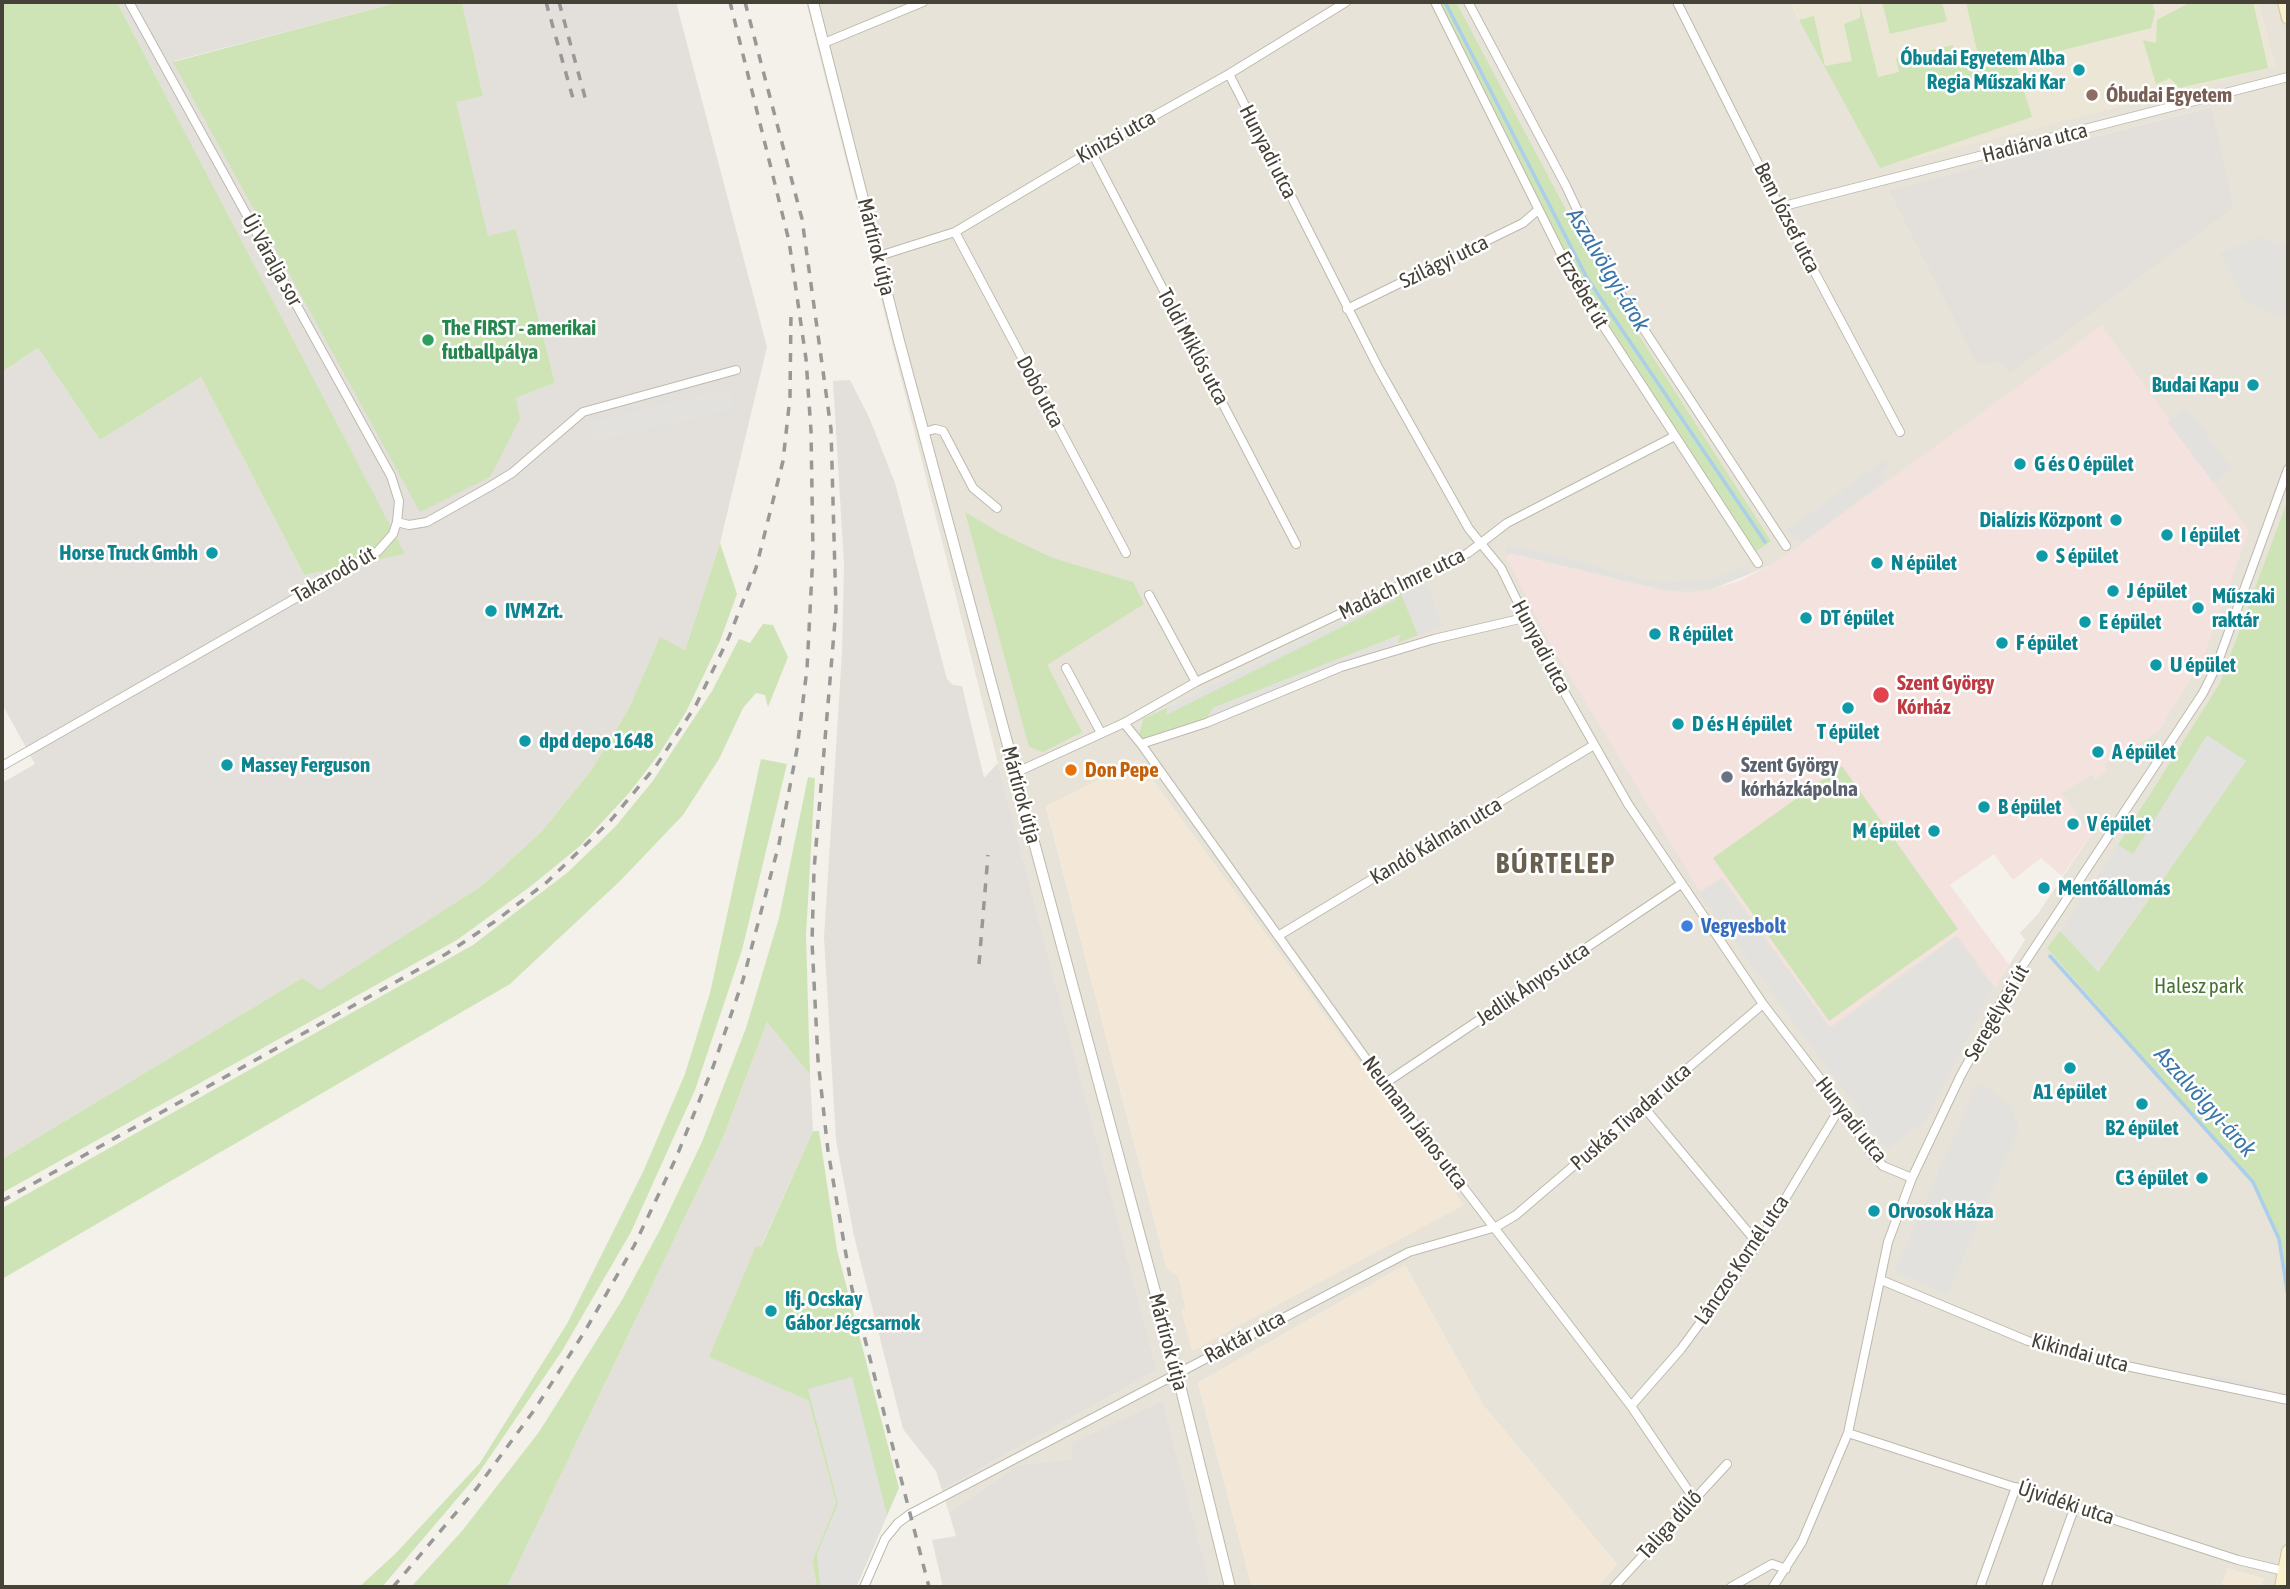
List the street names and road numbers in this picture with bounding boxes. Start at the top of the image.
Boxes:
street label: Hunyadi utca [1234,101,1302,203]
street label: Kinizsi utca [1072,105,1160,169]
street label: Hadiárva utca [1980,118,2090,168]
street label: Bem József utca [1748,159,1826,277]
street label: Mártírok útja [852,196,900,298]
street label: Új Váralja sor [236,209,308,311]
street label: Szilágyi utca [1396,230,1492,294]
street label: Erzsébet út [1550,247,1614,333]
street label: Toldi Miklós utca [1152,285,1234,409]
street label: Dobó utca [1011,352,1069,432]
street label: Takarodó út [288,541,380,609]
street label: Madách Imre utca [1335,543,1469,625]
street label: Hunyadi utca [1506,596,1576,698]
street label: Mártírok útja [996,744,1046,846]
street label: Kandó Kálmán utca [1366,792,1506,890]
street label: Jedlik Ányos utca [1472,937,1594,1031]
street label: Seregélyesi út [1959,960,2035,1066]
street label: Neumann János utca [1357,1051,1473,1195]
street label: Puskás Tivadar utca [1566,1058,1696,1176]
street label: Hunyadi utca [1810,1072,1892,1168]
street label: Lánczos Kornél utca [1689,1190,1795,1330]
street label: Mártírok útja [1143,1291,1193,1393]
street label: Raktár utca [1200,1305,1290,1369]
street label: Kikindai utca [2029,1328,2131,1378]
street label: Újvidéki utca [2015,1476,2117,1530]
street label: Taliga dűlő [1632,1485,1708,1565]

